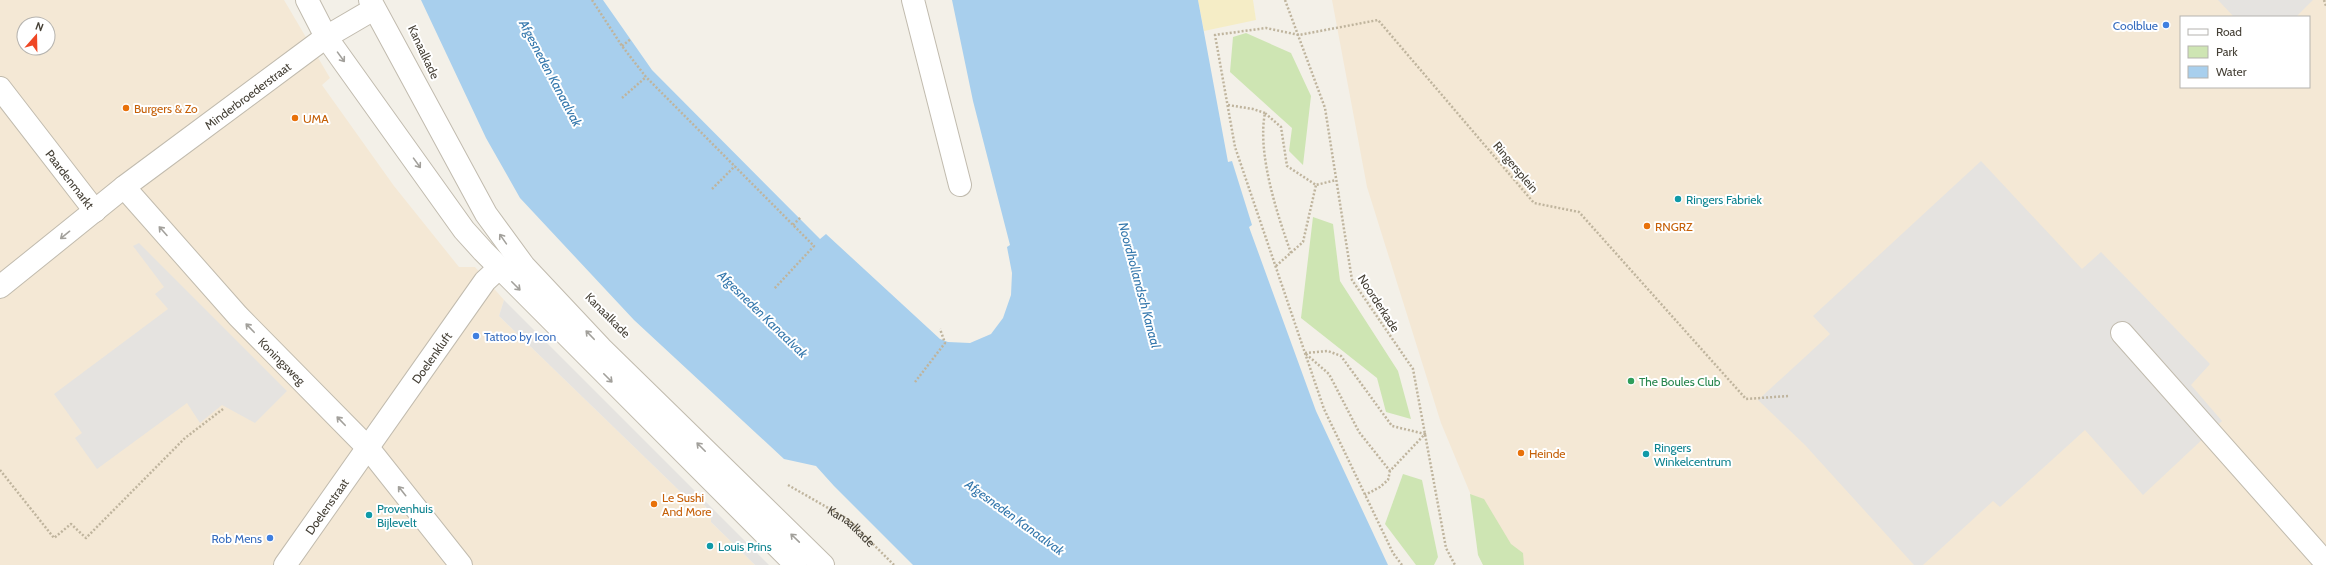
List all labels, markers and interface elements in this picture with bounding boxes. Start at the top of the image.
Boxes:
north arrow [16,16,56,56]
water label: Afgesneden Kanaalvak [516,16,586,130]
legend [2180,16,2310,88]
place label: Coolblue [2113,18,2158,33]
text: N [33,19,45,35]
marker: Coolblue [2161,20,2171,30]
street label: Kanaalkade [405,23,443,81]
text: Road [2216,24,2242,39]
text: Park [2216,44,2238,59]
one-way arrow [337,52,345,63]
street label: Minderbroederstraat [201,59,293,132]
text: Water [2216,64,2247,79]
place label: Burgers & Zo [134,101,198,116]
marker: Burgers & Zo [121,103,131,113]
place label: UMA [303,111,329,126]
marker: UMA [290,113,300,123]
street label: Ringersplein [1490,138,1542,196]
street label: Paardenmarkt [43,146,98,212]
one-way arrow [413,157,421,168]
place label: Ringers Fabriek [1686,192,1762,207]
marker: Ringers Fabriek [1673,194,1683,204]
place label: RNGRZ [1655,219,1693,234]
water label: Noordhollandsch Kanaal [1115,220,1165,350]
marker: RNGRZ [1642,221,1652,231]
one-way arrow [159,226,168,237]
one-way arrow [60,230,70,239]
one-way arrow [499,234,507,245]
water label: Afgesneden Kanaalvak [714,266,812,361]
street label: Noorderkade [1355,271,1403,335]
one-way arrow [511,281,521,291]
street label: Kanaalkade [582,289,634,341]
one-way arrow [245,323,255,333]
street label: Doelenkluft [408,329,455,386]
place label: Tattoo by Icon [484,329,556,344]
one-way arrow [585,330,594,341]
marker: Tattoo by Icon [471,331,481,341]
street label: Koningsweg [255,334,309,388]
one-way arrow [603,373,613,383]
place label: The Boules Club [1639,374,1721,389]
marker: The Boules Club [1626,376,1636,386]
one-way arrow [336,416,346,426]
place label: Ringers Winkelcentrum [1654,440,1731,469]
one-way arrow [697,442,706,452]
place label: Heinde [1529,446,1566,461]
marker: Heinde [1516,448,1526,458]
marker: Ringers Winkelcentrum [1641,449,1651,459]
street label: Doelenstraat [302,475,351,537]
water label: Afgesneden Kanaalvak [961,475,1068,559]
one-way arrow [398,485,406,496]
place label: Le Sushi And More [662,490,711,519]
marker: Le Sushi And More [649,499,659,509]
place label: Provenhuis Bijlevelt [377,501,433,530]
street label: Kanaalkade [825,502,879,550]
marker: Provenhuis Bijlevelt [364,510,374,520]
place label: Rob Mens [212,531,262,546]
marker: Rob Mens [265,533,275,543]
one-way arrow [790,533,800,543]
place label: Louis Prins [718,539,772,554]
marker: Louis Prins [705,541,715,551]

